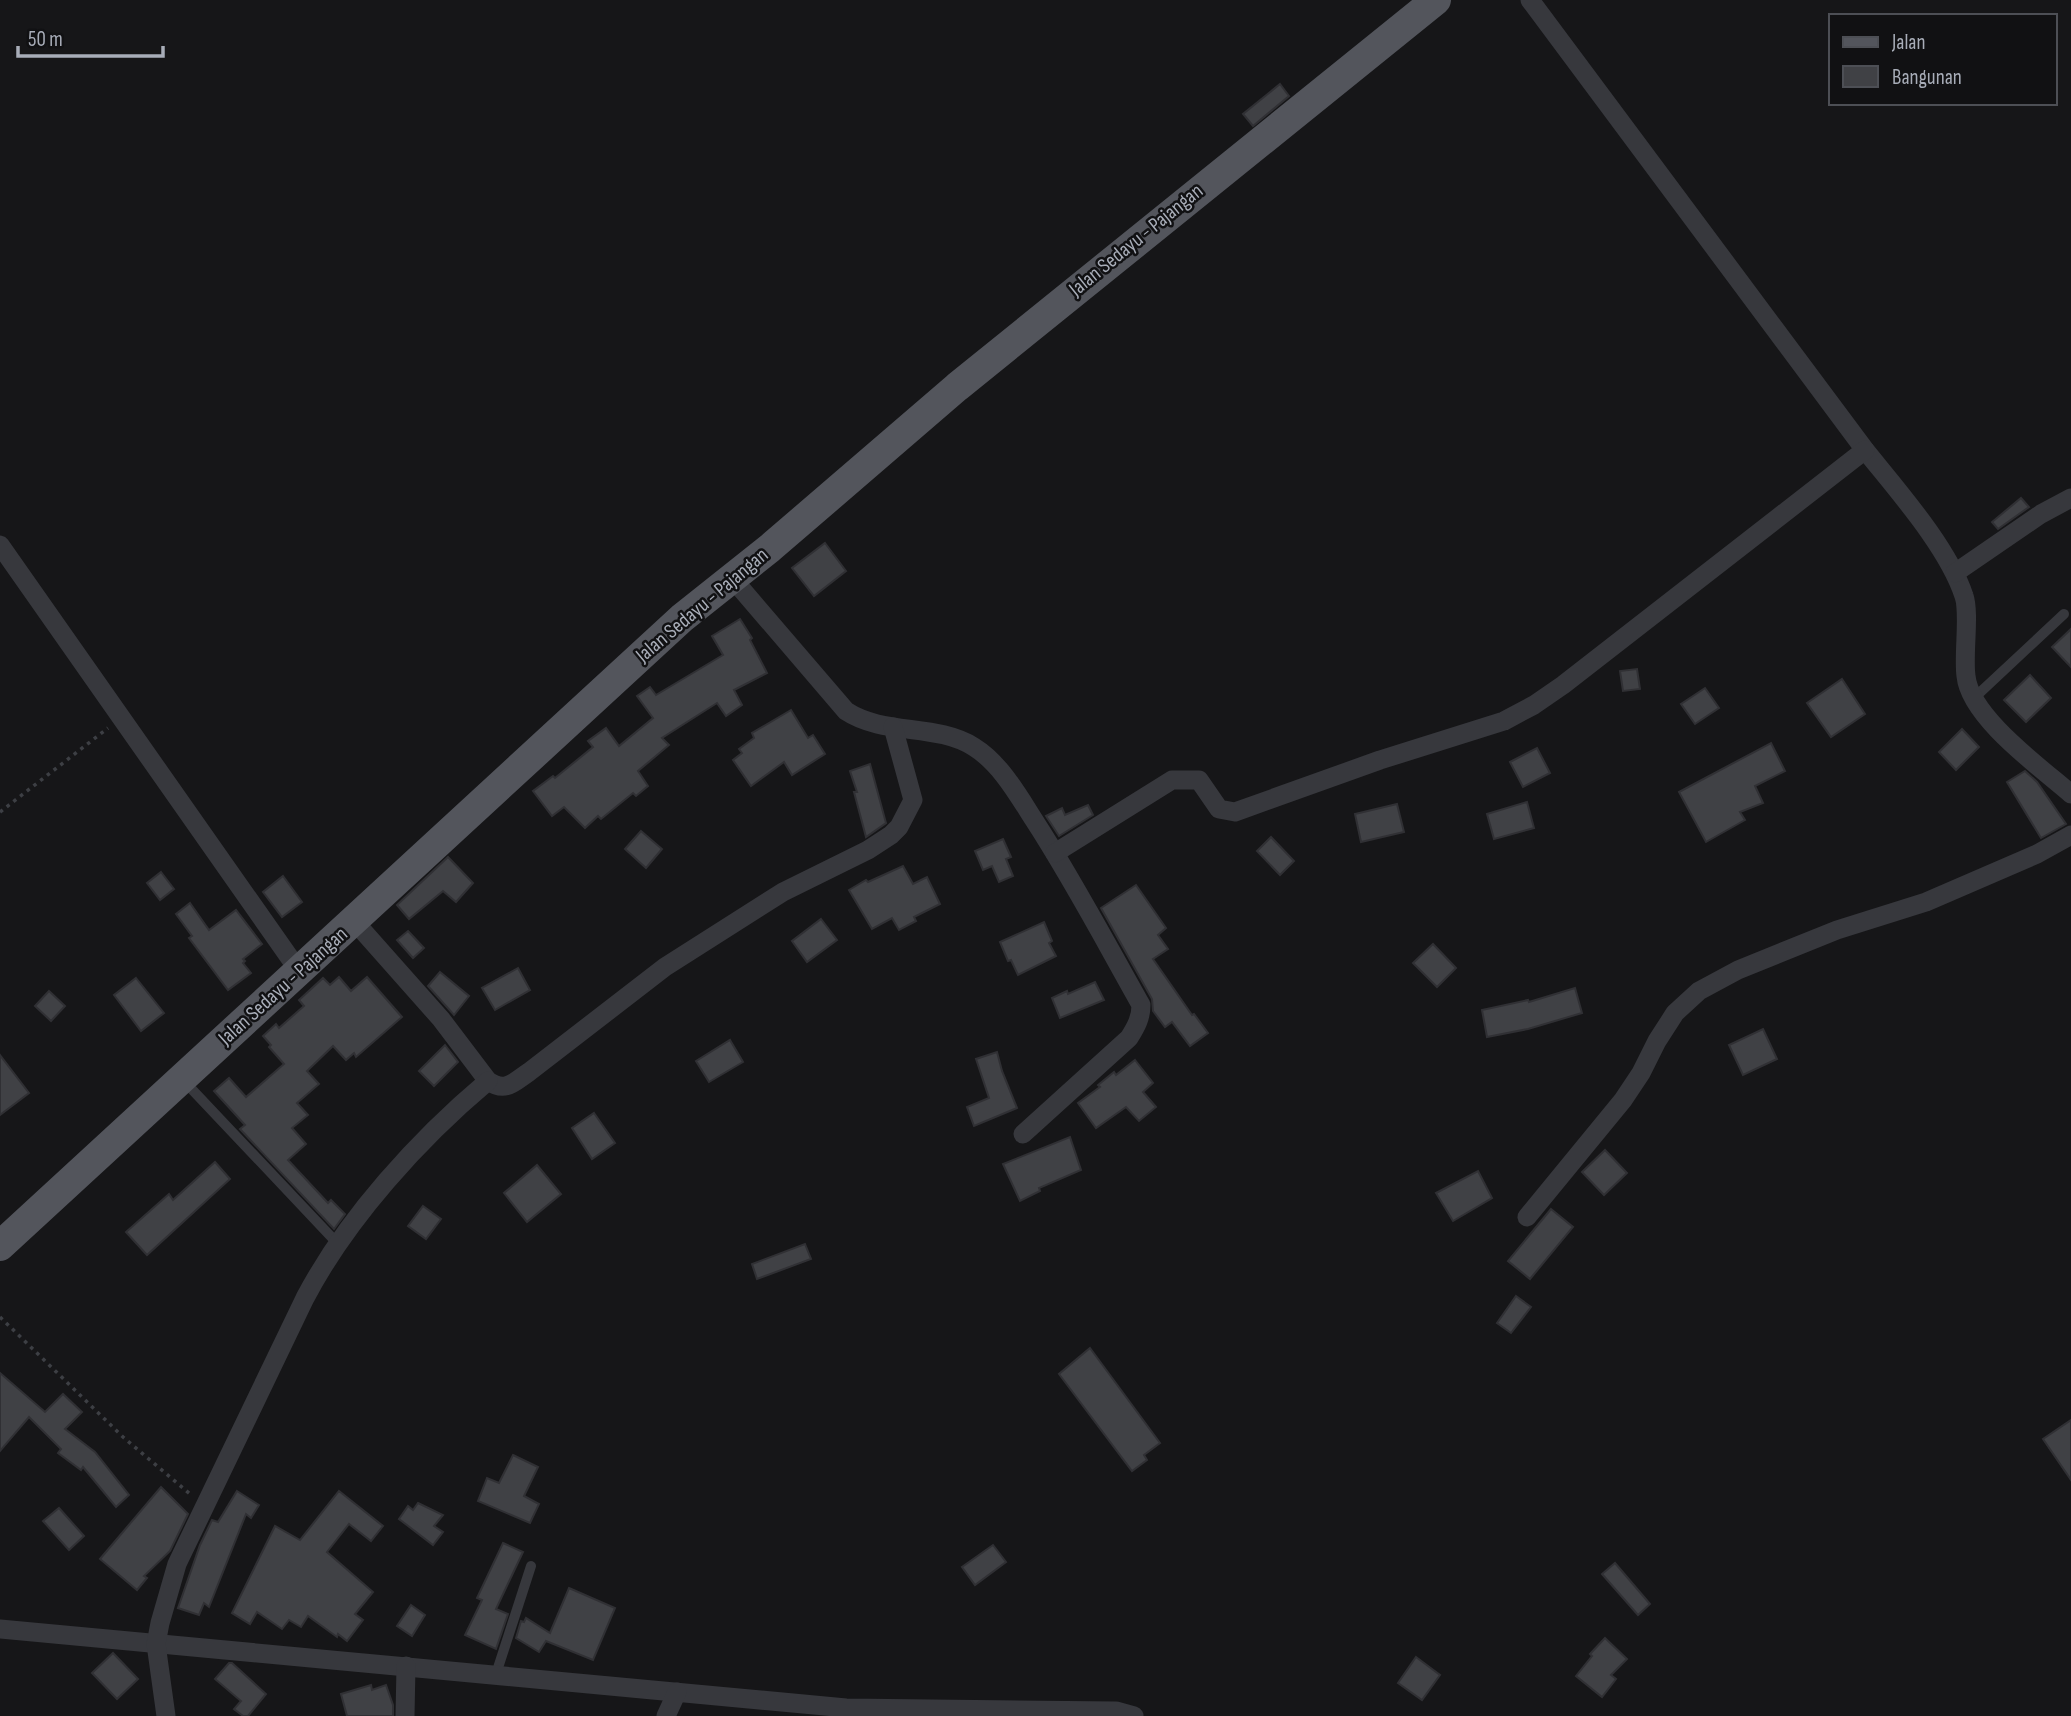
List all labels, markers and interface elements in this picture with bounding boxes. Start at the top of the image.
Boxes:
scale bar [18,14,163,58]
legend [1829,14,2057,105]
text: 50 m [28,27,63,52]
text: Jalan [1891,30,1925,55]
text: Bangunan [1892,65,1962,90]
street label: Jalan Sedayu - Pajangan [1063,178,1208,302]
street label: Jalan Sedayu - Pajangan [630,542,773,668]
street label: Jalan Sedayu - Pajangan [213,922,353,1051]

